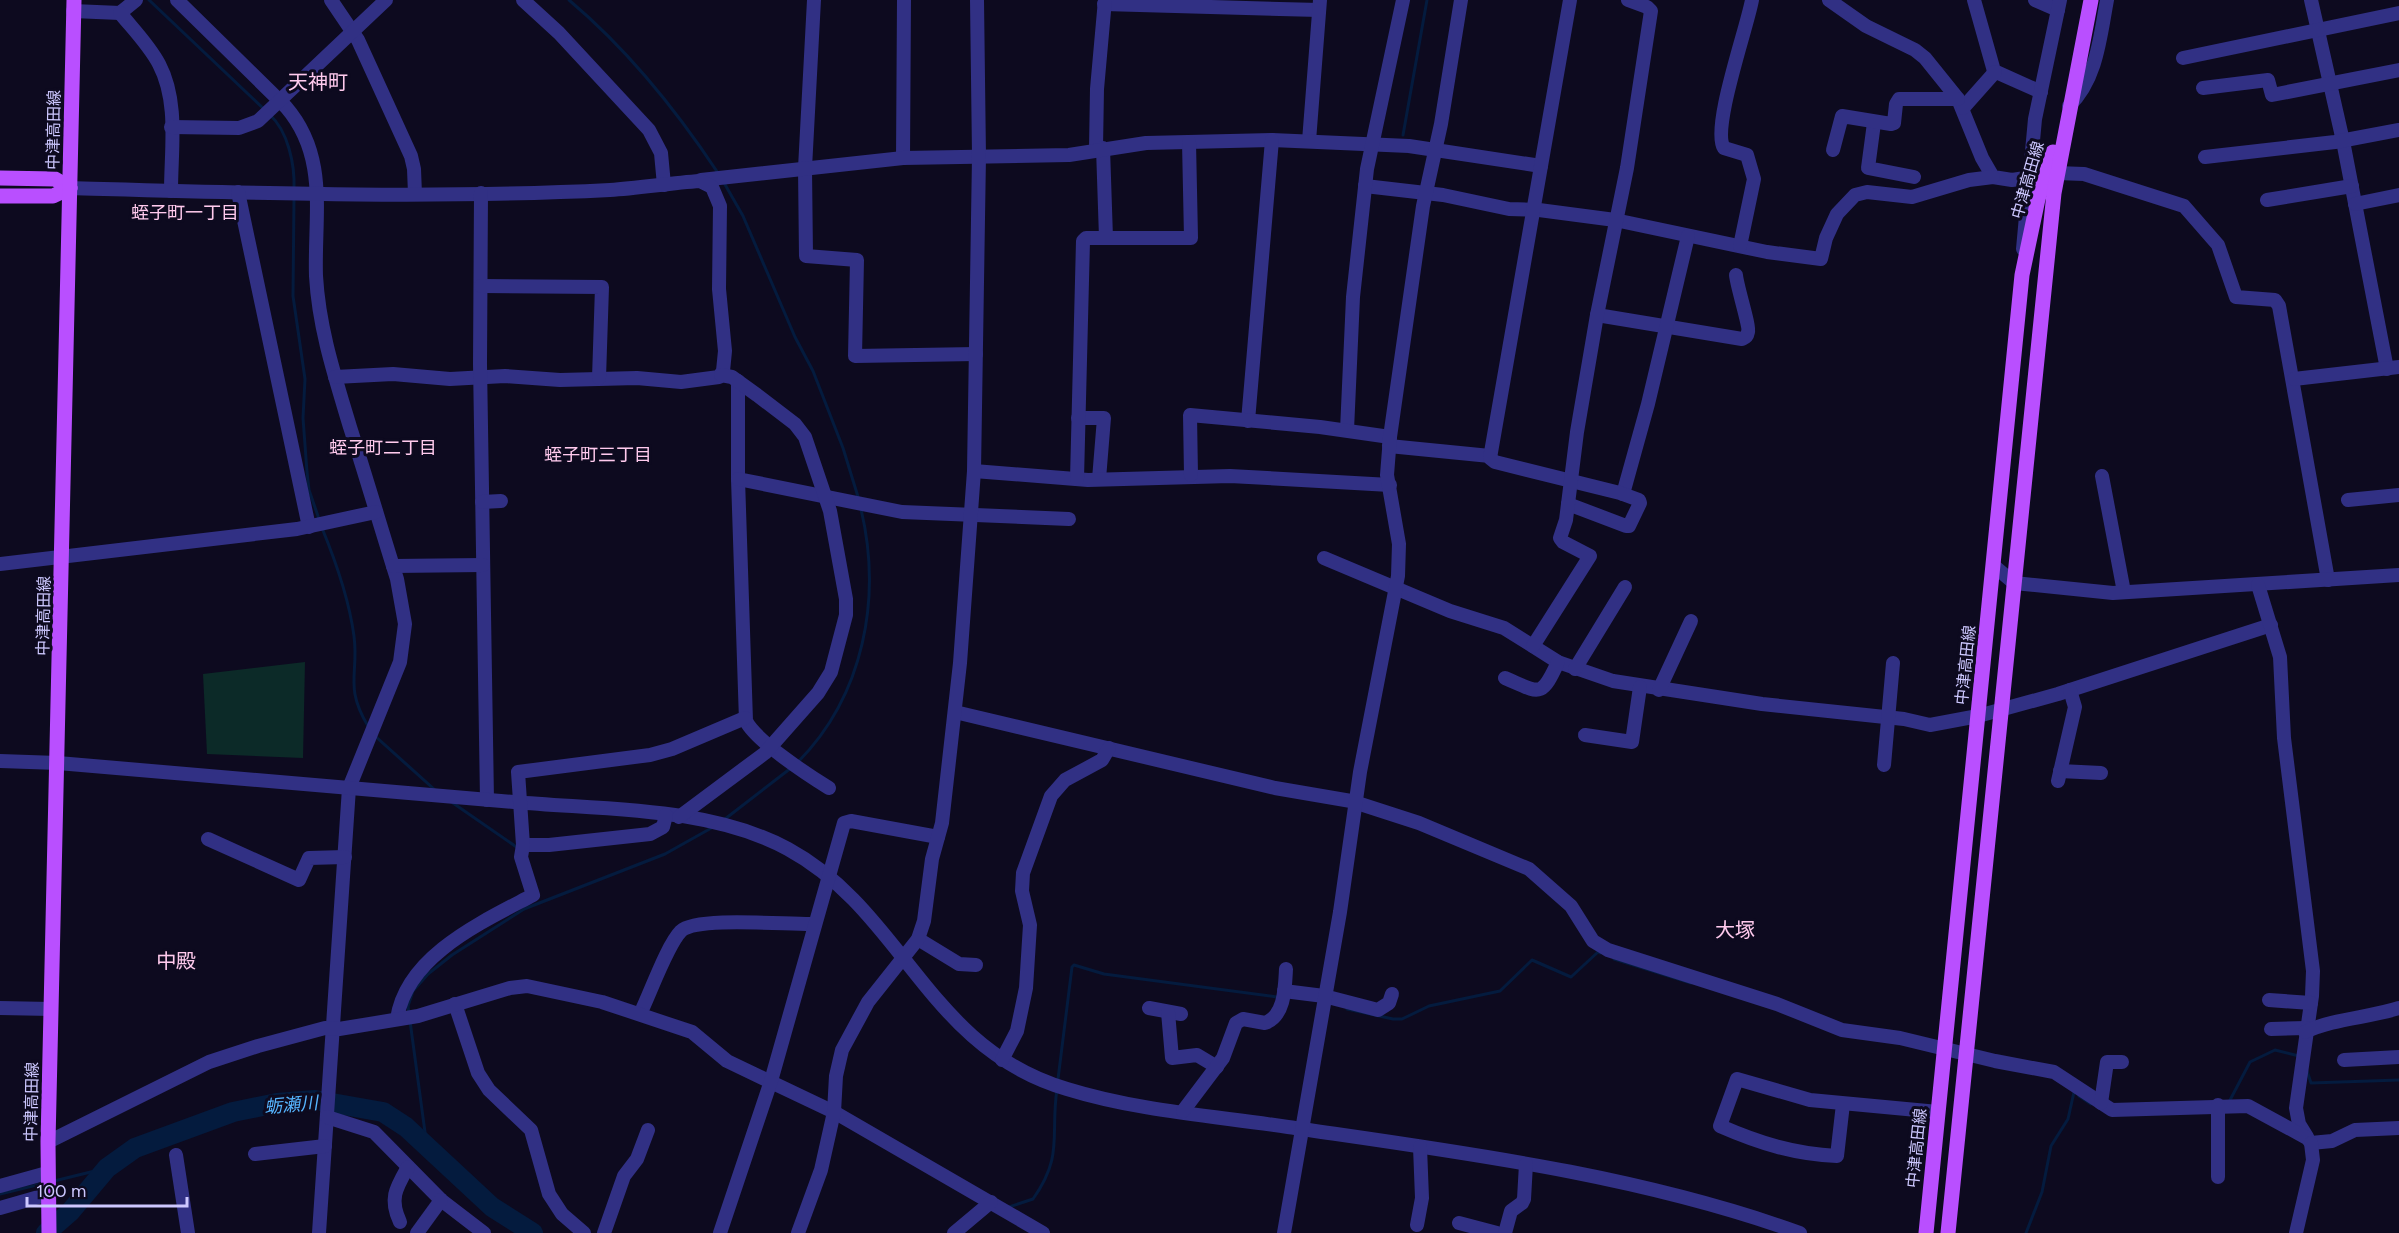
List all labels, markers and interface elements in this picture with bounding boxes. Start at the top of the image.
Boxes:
district label: 天神町 [288,70,348,94]
street label: 中津高田線 [43,90,64,170]
street label: 中津高田線 [2007,139,2048,221]
district label: 蛭子町一丁目 [131,202,239,224]
district label: 蛭子町二丁目 [329,437,437,459]
district label: 蛭子町三丁目 [544,444,652,466]
street label: 中津高田線 [33,576,54,656]
street label: 中津高田線 [1952,624,1979,706]
district label: 大塚 [1715,918,1755,942]
district label: 中殿 [156,949,196,973]
street label: 中津高田線 [21,1062,42,1142]
water label: 蛎瀬川 [263,1092,321,1118]
street label: 中津高田線 [1903,1107,1930,1189]
scale bar [27,1170,188,1208]
text: 100 m [36,1180,86,1202]

